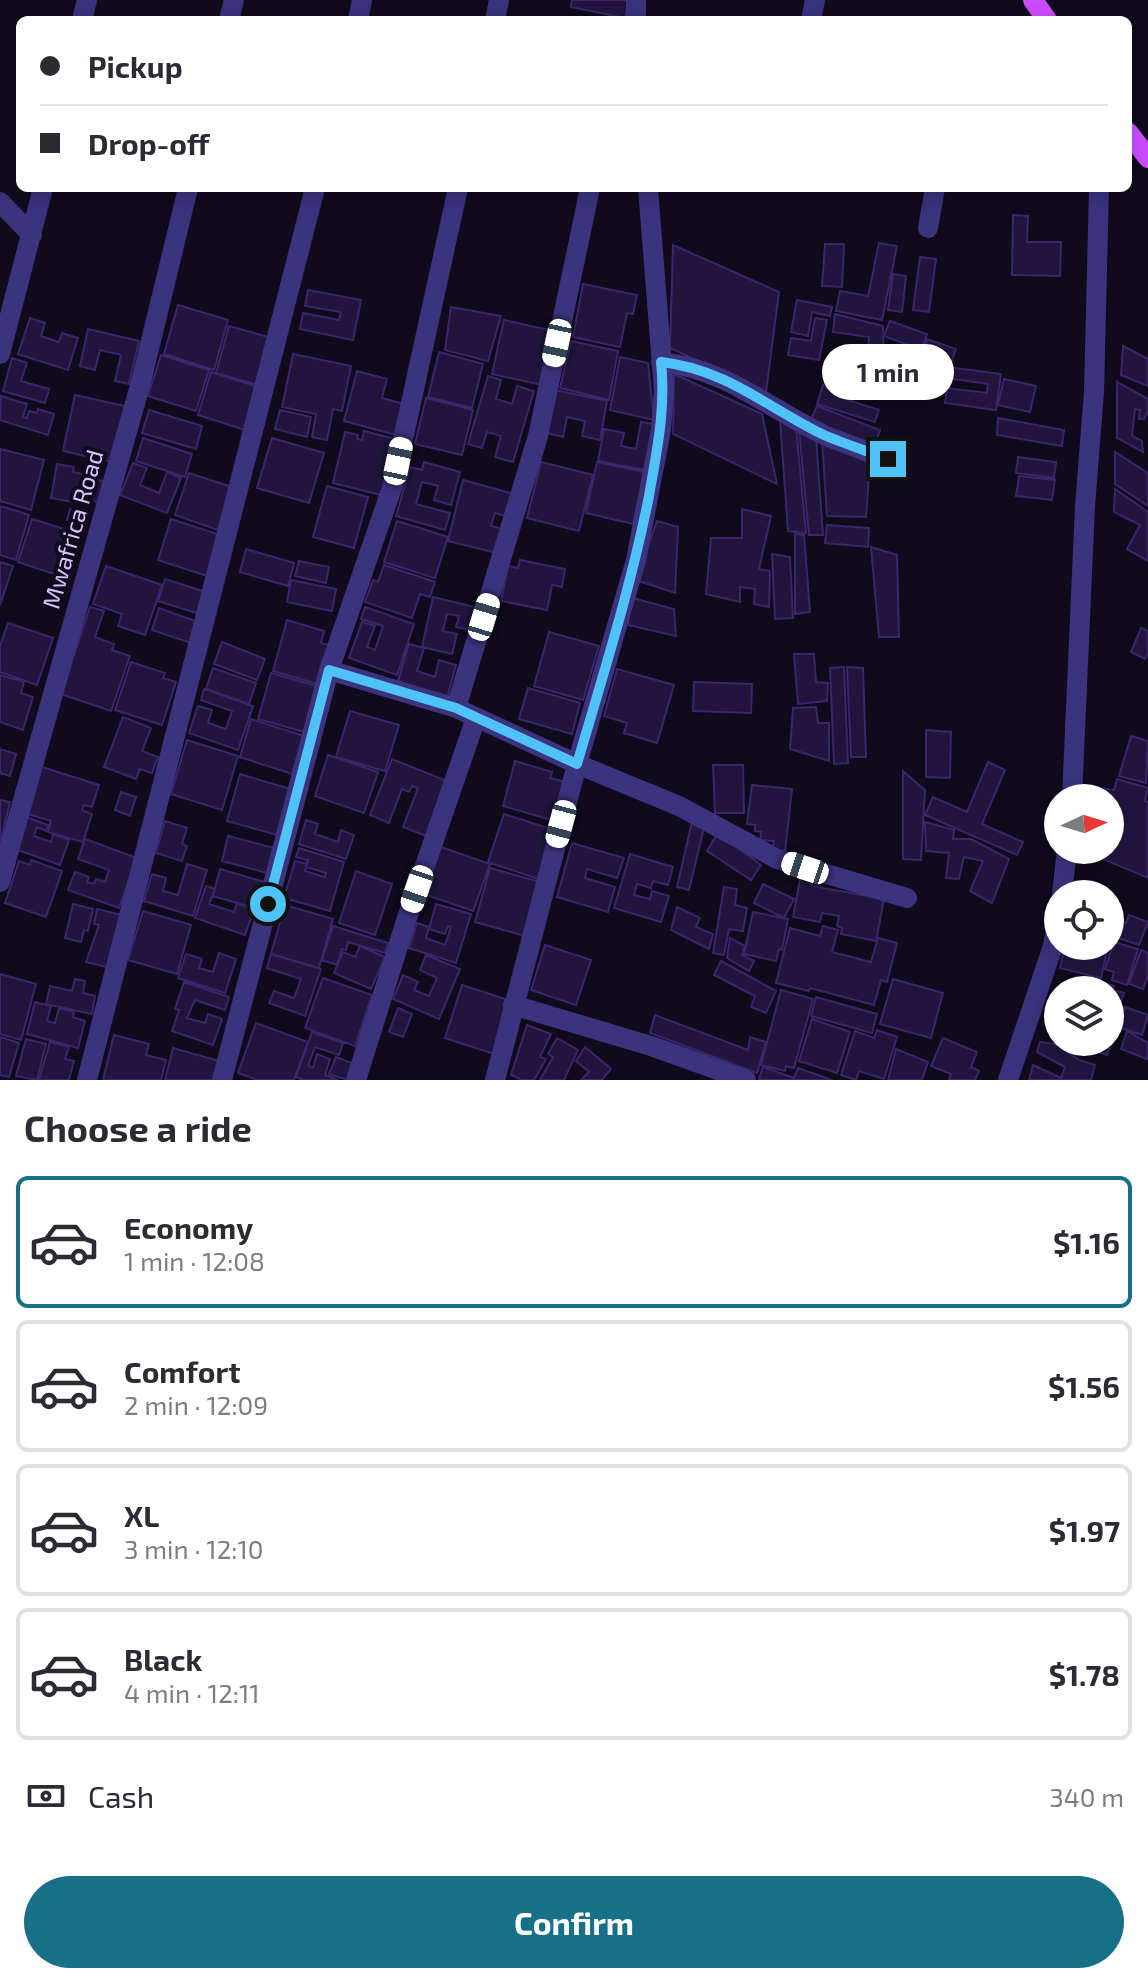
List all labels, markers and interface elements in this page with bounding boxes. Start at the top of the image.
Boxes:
text: Pickup [88,48,183,84]
text: Drop-off [88,125,210,161]
car [540,317,574,369]
callout: 1 min [822,343,954,399]
text: 1 min [857,356,919,387]
car [381,435,415,487]
route end [870,441,906,477]
street label: Mwafrica Road [35,446,109,612]
car [466,591,502,643]
north arrow [1044,784,1124,864]
map controls [1044,784,1124,1056]
car [543,798,579,850]
car [778,849,832,887]
car [398,862,436,916]
button: locate [1044,880,1124,960]
route start [250,886,286,922]
button: layers [1044,976,1124,1056]
text: Choose a ride [24,1106,252,1149]
icon: car [28,1206,100,1278]
text: Economy [124,1209,253,1245]
text: $1.16 [1053,1224,1120,1260]
text: 1 min · 12:08 [124,1245,265,1276]
icon: car [28,1350,100,1422]
text: Comfort [124,1353,241,1389]
text: $1.56 [1048,1368,1120,1404]
text: 2 min · 12:09 [124,1389,268,1420]
icon: car [28,1494,100,1566]
text: XL [124,1497,159,1533]
text: $1.97 [1049,1512,1120,1548]
text: 3 min · 12:10 [124,1533,263,1564]
icon: car [28,1638,100,1710]
text: Black [124,1641,202,1677]
text: $1.78 [1049,1656,1120,1692]
text: 4 min · 12:11 [124,1677,260,1708]
icon: cash [24,1774,68,1818]
text: Cash [88,1778,154,1814]
text: 340 m [1049,1781,1124,1812]
button: Confirm [24,1876,1124,1968]

